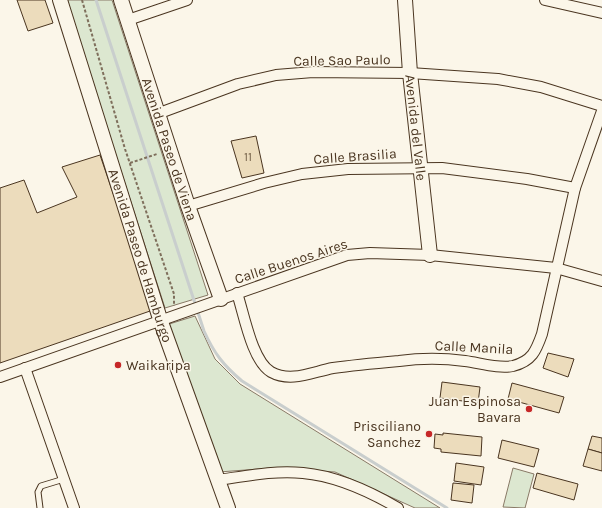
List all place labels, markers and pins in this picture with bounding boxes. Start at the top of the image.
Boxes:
place label: Waikaripa [126,357,191,374]
marker: Waikaripa [113,360,123,370]
place label: Juan Espinosa Bavara [429,393,521,426]
marker: Juan Espinosa Bavara [524,404,534,414]
place label: Prisciliano Sanchez [353,418,421,451]
marker: Prisciliano Sanchez [424,429,434,439]

